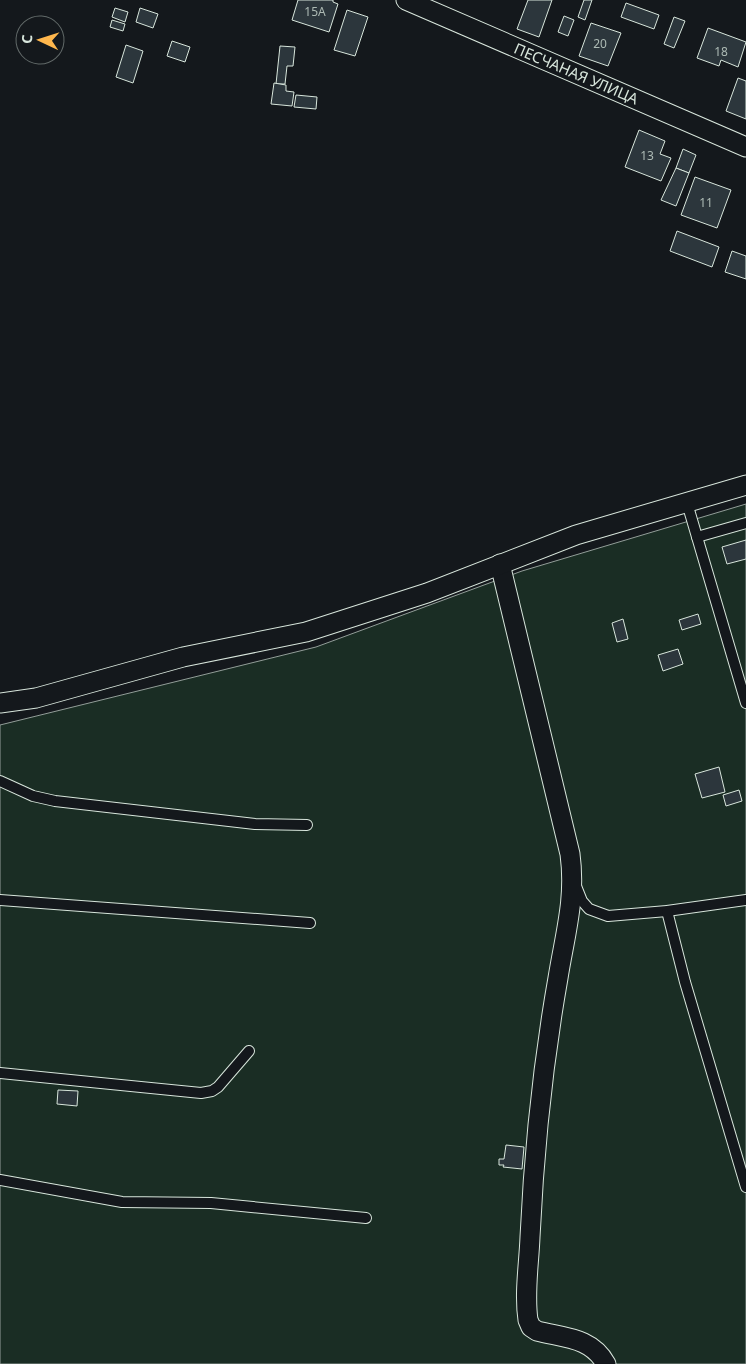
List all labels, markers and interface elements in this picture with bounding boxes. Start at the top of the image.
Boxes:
house number: 15А [304,3,326,20]
north arrow [15,15,65,65]
text: С [17,34,36,44]
house number: 20 [593,35,607,52]
street label: ПЕСЧАНАЯ УЛИЦА [511,38,642,108]
house number: 18 [714,43,728,60]
house number: 13 [640,147,654,164]
house number: 11 [699,194,713,211]

